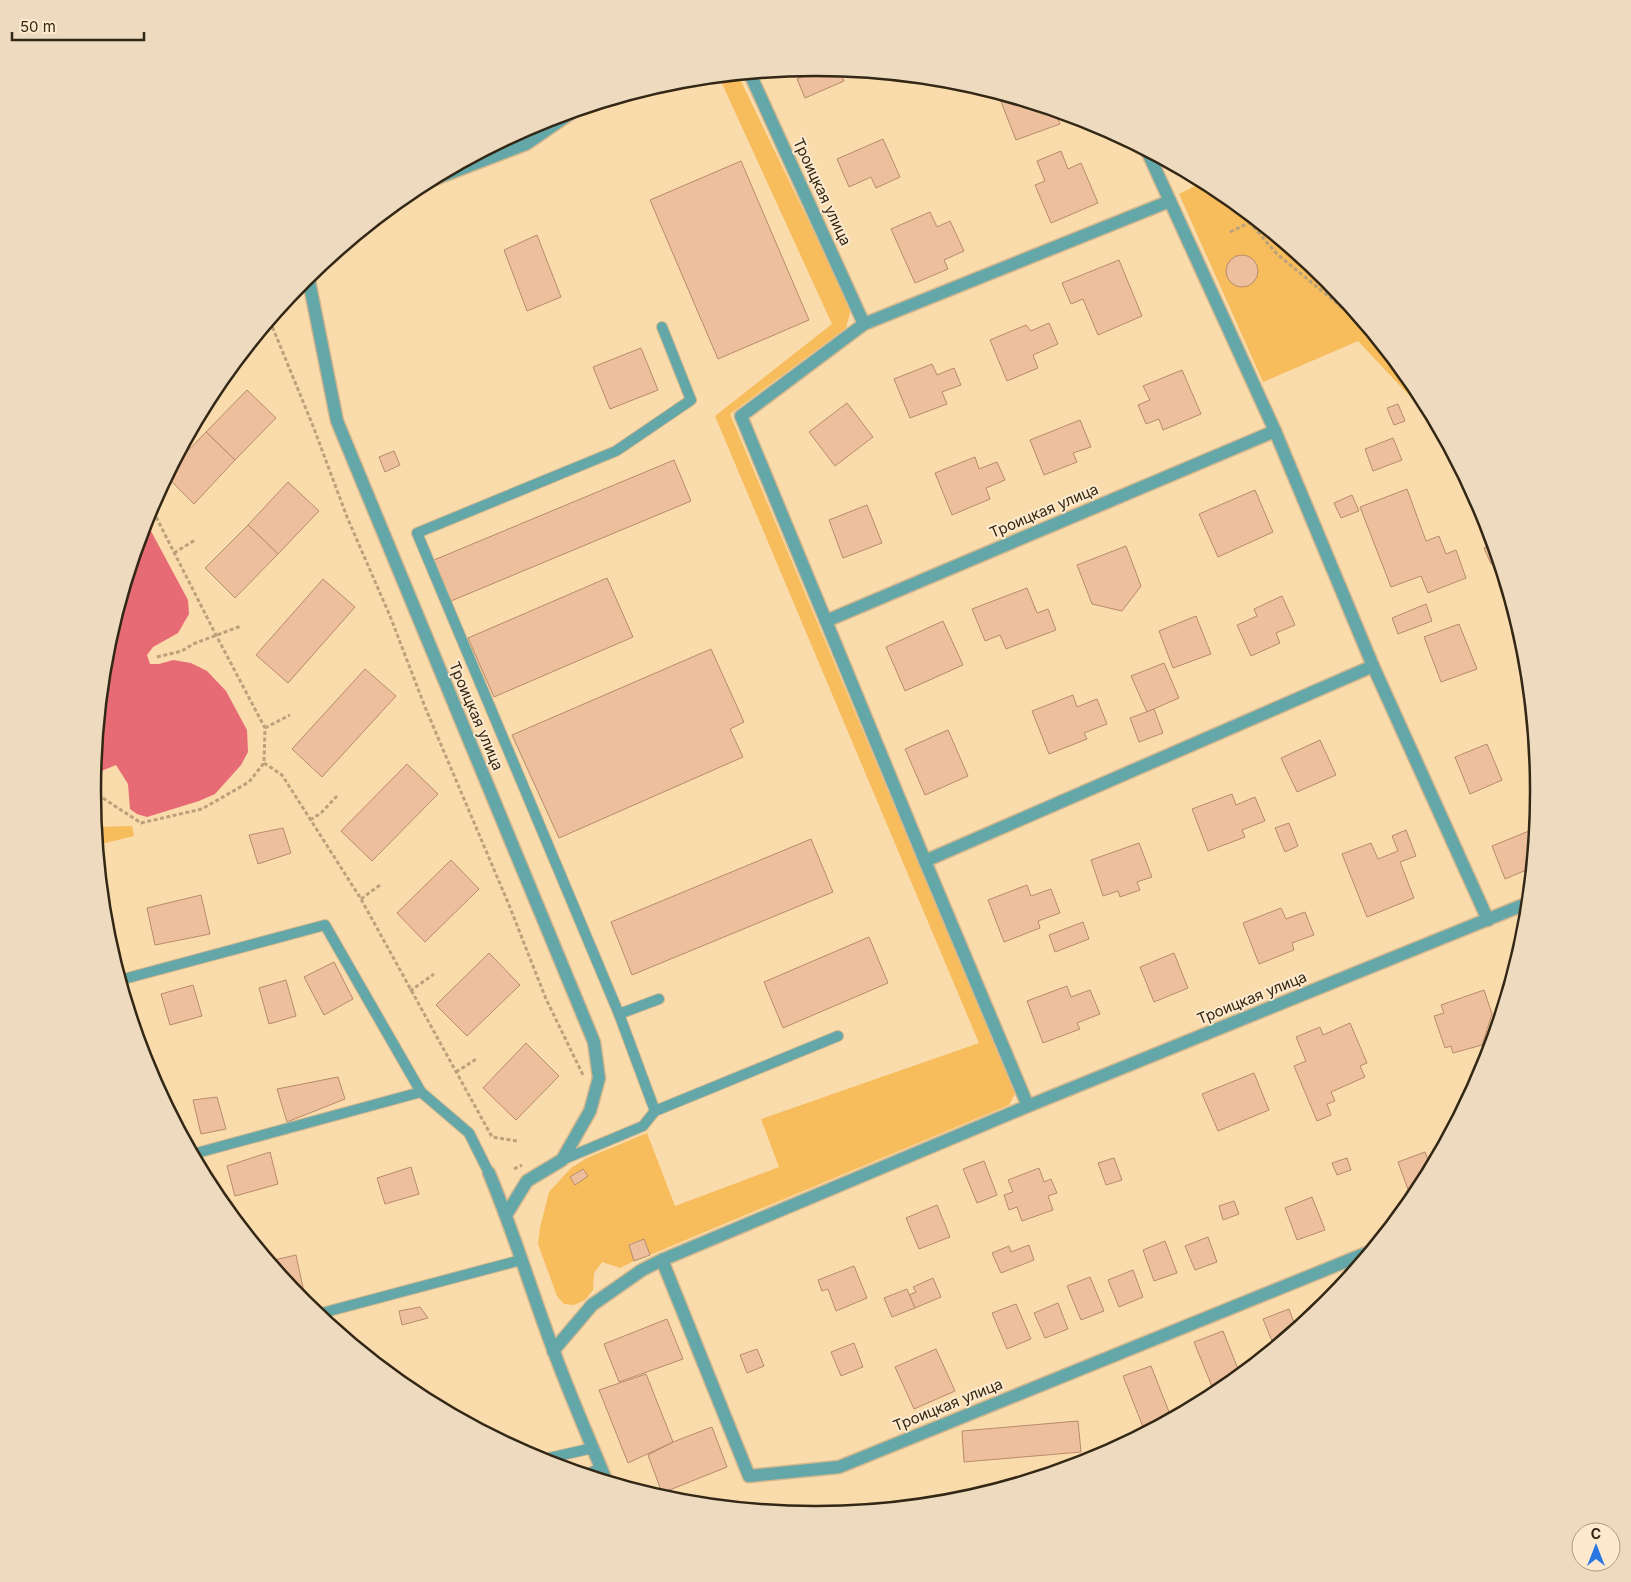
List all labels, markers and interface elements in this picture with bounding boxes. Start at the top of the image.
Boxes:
scale bar [12,10,145,42]
text: 50 m [20,17,56,36]
street label: Троицкая улица [789,135,856,249]
street label: Троицкая улица [986,479,1101,542]
street label: Троицкая улица [445,658,508,773]
street label: Троицкая улица [1194,967,1309,1028]
street label: Троицкая улица [890,1374,1005,1435]
north arrow [1571,1522,1621,1572]
text: С [1591,1525,1601,1542]

